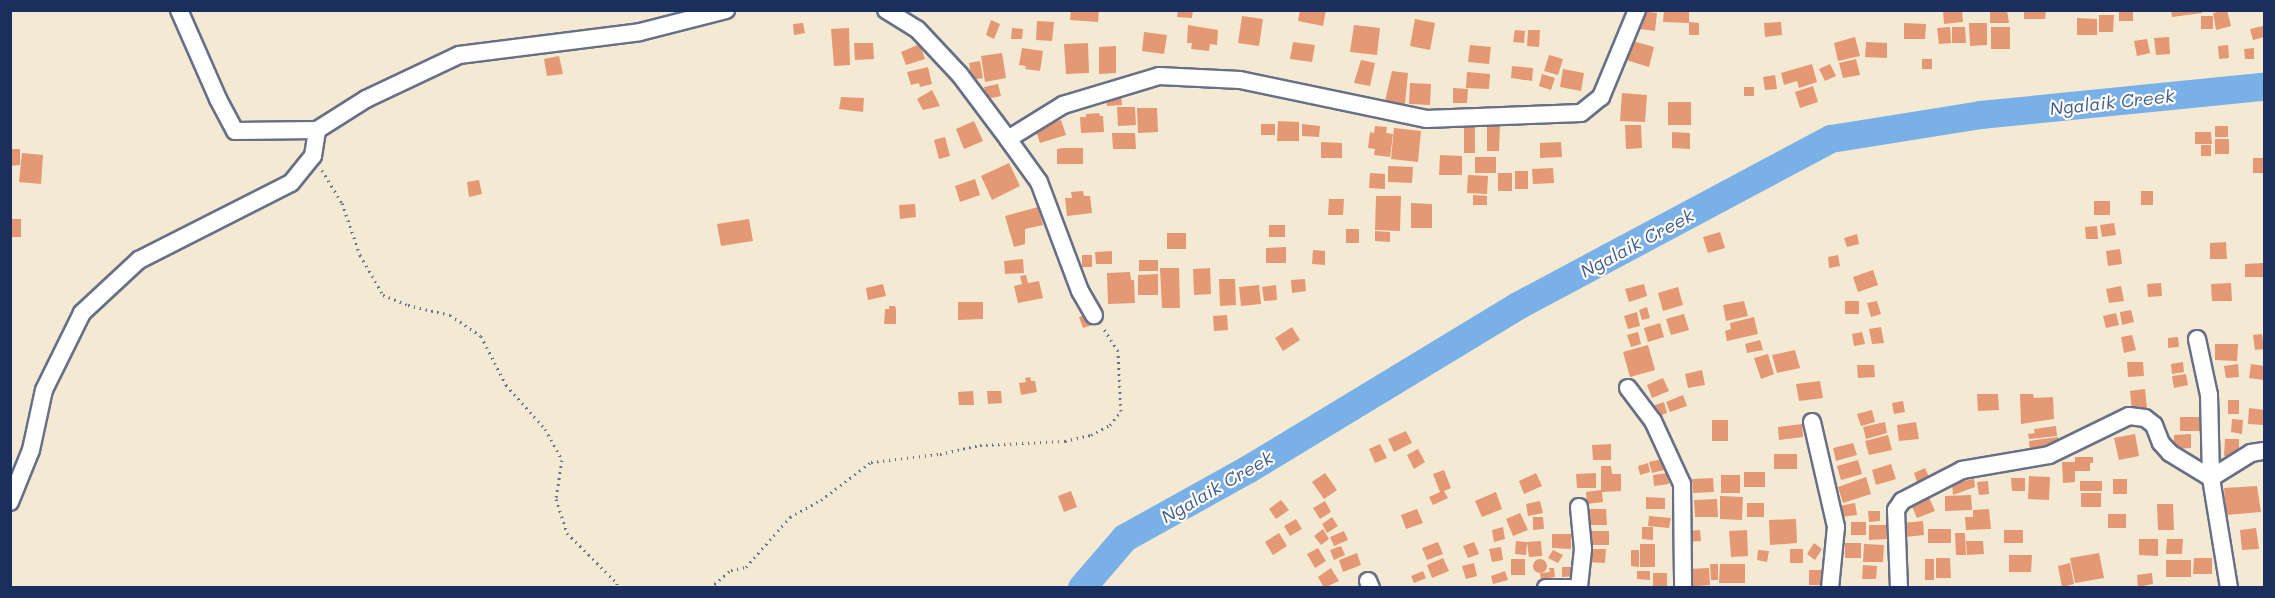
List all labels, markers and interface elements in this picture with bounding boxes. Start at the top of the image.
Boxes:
water label: Ngalaik Creek [2049,85,2175,119]
water label: Ngalaik Creek [1577,204,1697,282]
water label: Ngalaik Creek [1157,446,1277,528]

